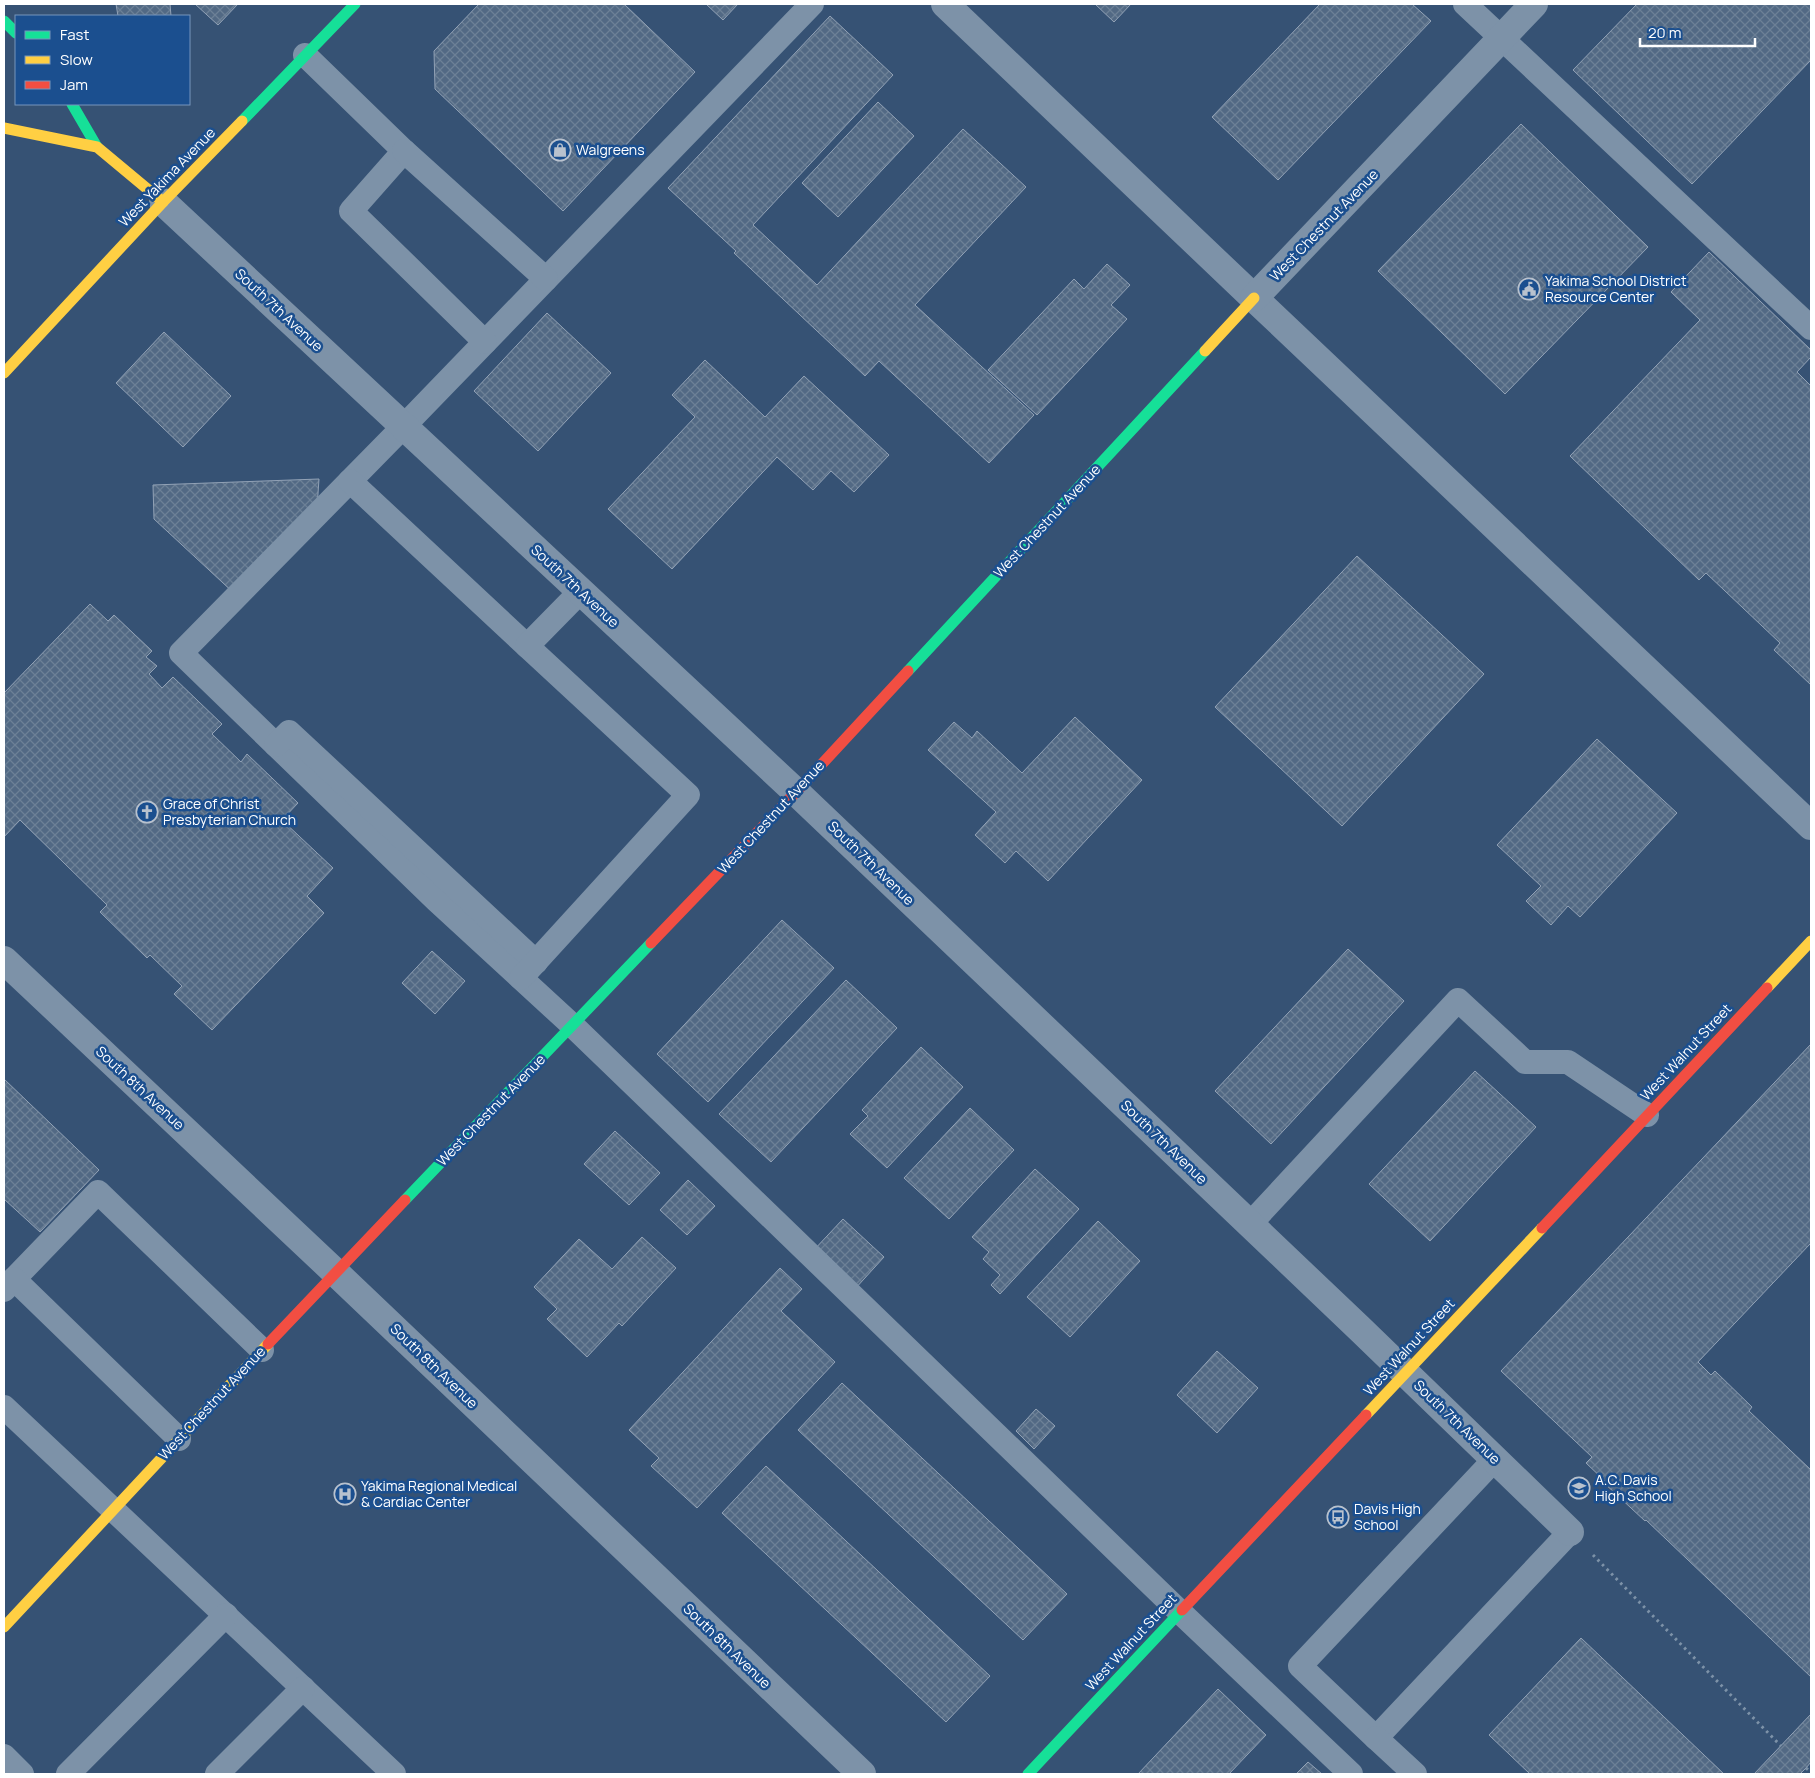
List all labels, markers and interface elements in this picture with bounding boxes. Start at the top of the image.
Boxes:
legend [15,15,190,105]
scale bar [1640,15,1755,47]
text: 20 m [1648,22,1681,43]
text: Fast [60,24,89,45]
text: Slow [60,49,93,70]
text: Jam [60,74,88,95]
street label: West Yakima Avenue [114,123,219,230]
shop icon: Walgreens [548,138,572,162]
place label: Walgreens [576,140,645,159]
street label: West Chestnut Avenue [1265,165,1382,285]
street label: South 7th Avenue [231,264,327,355]
place label: Yakima School District Resource Center [1545,271,1687,306]
public building icon: Yakima School District Resource Center [1517,277,1541,301]
street label: West Chestnut Avenue [989,460,1104,581]
street label: South 7th Avenue [527,540,623,631]
street label: West Chestnut Avenue [713,756,828,877]
place label: Grace of Christ Presbyterian Church [163,794,296,829]
church icon: Grace of Christ Presbyterian Church [135,800,159,824]
street label: South 7th Avenue [824,816,919,909]
street label: West Walnut Street [1636,999,1736,1104]
street label: South 8th Avenue [92,1042,189,1134]
street label: West Chestnut Avenue [432,1050,549,1170]
street label: South 7th Avenue [1117,1095,1212,1188]
street label: West Walnut Street [1359,1294,1459,1399]
street label: South 8th Avenue [386,1319,482,1412]
street label: West Chestnut Avenue [154,1342,269,1463]
street label: South 7th Avenue [1410,1375,1505,1468]
place label: A.C. Davis High School [1595,1470,1672,1505]
place label: Yakima Regional Medical & Cardiac Center [361,1476,517,1511]
school or university icon: A.C. Davis High School [1567,1476,1591,1500]
hospital icon: Yakima Regional Medical & Cardiac Center [333,1482,357,1506]
place label: Davis High School [1354,1499,1421,1534]
bus stop icon: Davis High School [1326,1505,1350,1529]
street label: West Walnut Street [1081,1589,1181,1694]
street label: South 8th Avenue [679,1599,775,1692]

